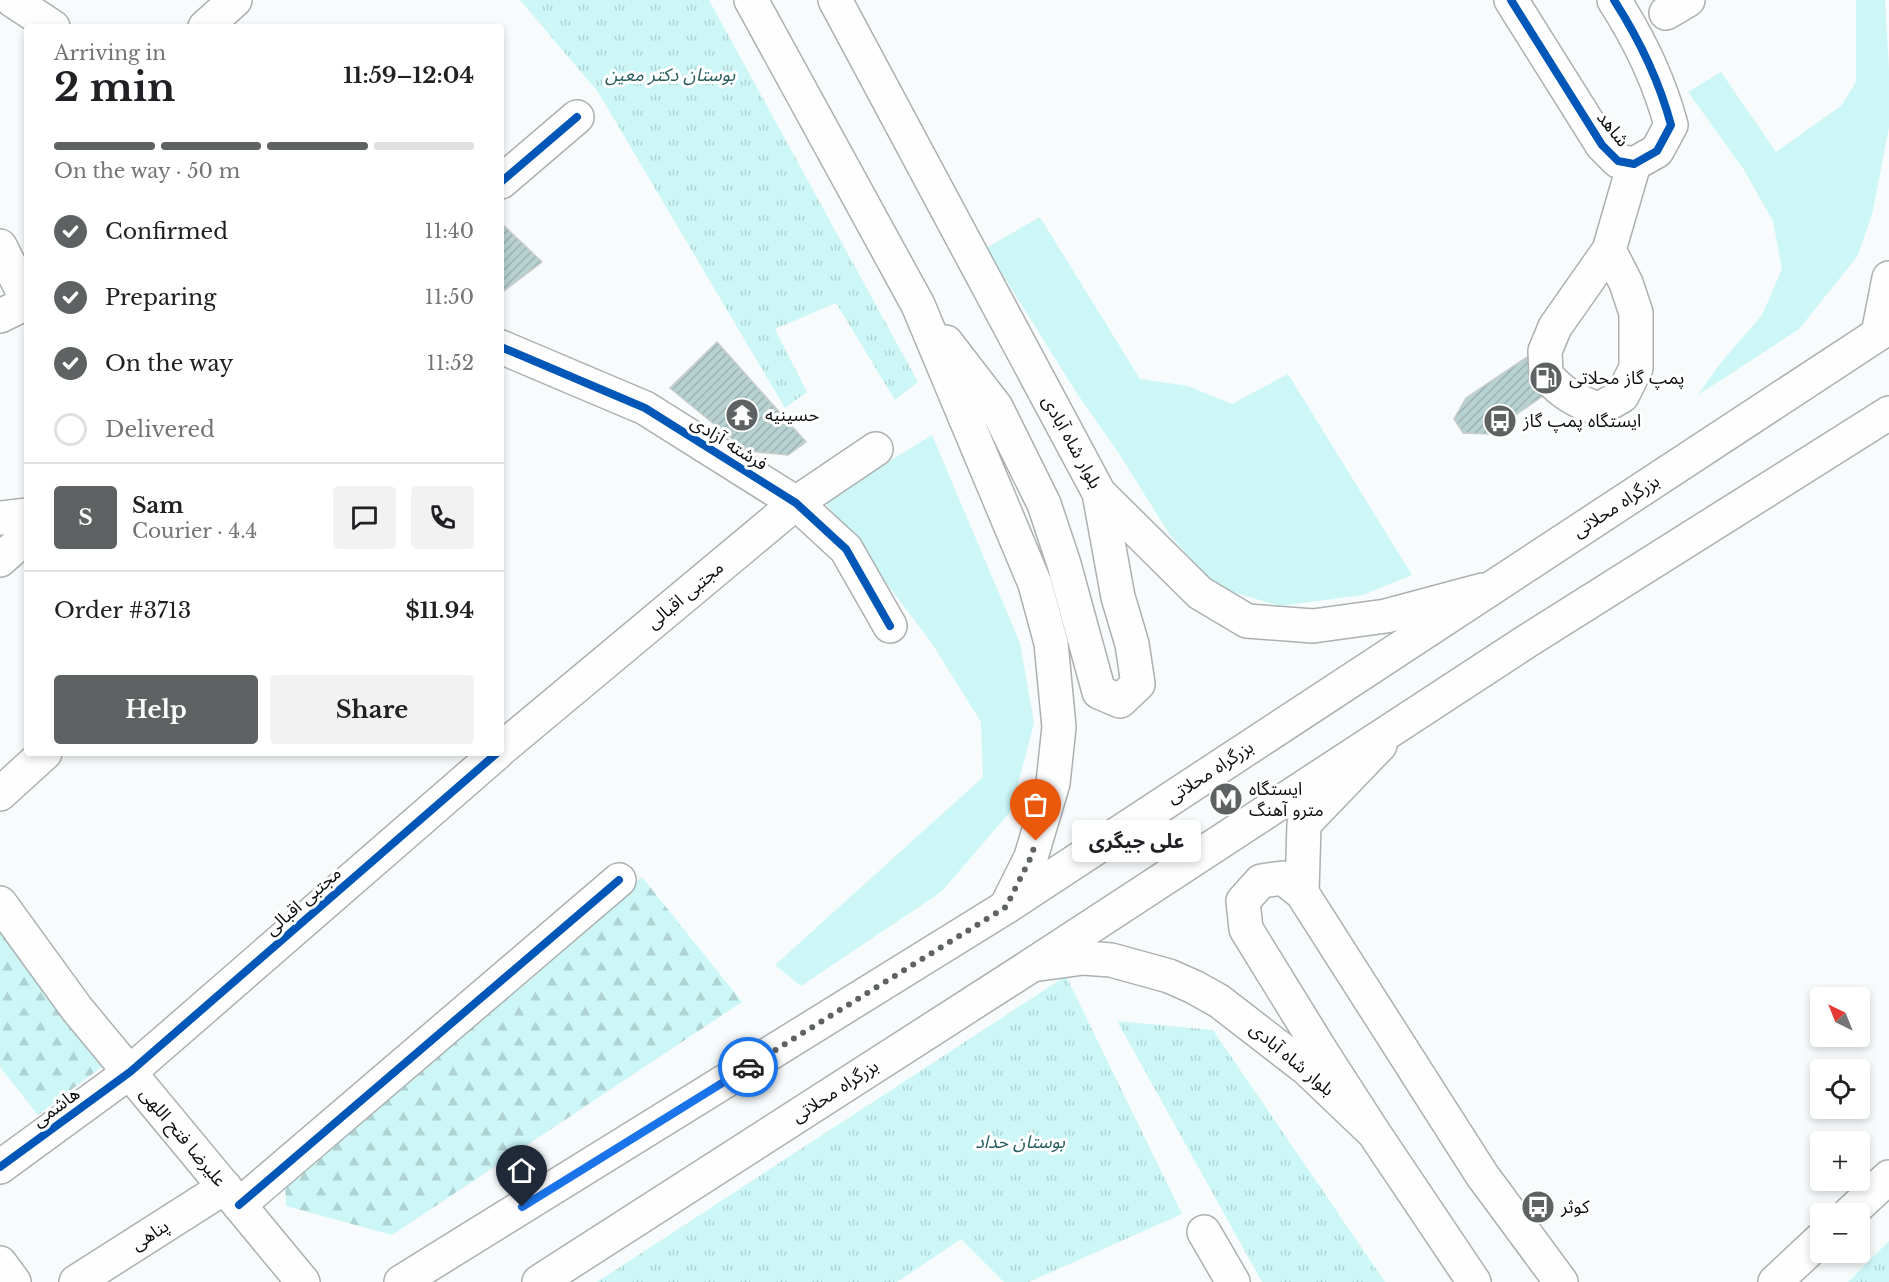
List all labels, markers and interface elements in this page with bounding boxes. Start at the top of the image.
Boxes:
text: Arriving in [54,41,166,65]
text: 11:59–12:04 [343,62,474,89]
text: 2 min [54,63,175,112]
park label: بوستان دکتر معین [605,64,735,86]
street label: شاهد [1592,107,1634,151]
text: On the way · 50 m [54,159,240,183]
icon: check [54,215,87,248]
text: Confirmed [105,218,228,245]
text: 11:40 [424,219,474,243]
icon: check [54,281,87,314]
text: Preparing [105,284,216,311]
text: 11:50 [425,285,474,309]
icon: check [54,347,87,380]
text: On the way [105,350,233,377]
text: 11:52 [427,351,474,375]
fuel station icon: پمپ گاز محلاتی [1528,360,1564,396]
place label: پمپ گاز محلاتی [1569,367,1684,390]
street label: بلوار شاه آبادی [1037,392,1107,492]
temple icon: حسینیه [724,397,760,433]
bus stop icon: ایستگاه پمپ گاز [1482,403,1518,439]
place label: حسینیه [765,404,819,426]
place label: ایستگاه پمپ گاز [1522,410,1641,433]
street label: فرشته آزادی [687,411,771,475]
text: Delivered [105,416,215,443]
street label: بزرگراه محلاتی [1568,470,1664,542]
button: chat [333,486,396,549]
button: phone [411,486,474,549]
text: Sam [132,492,184,519]
text: S [78,504,93,531]
text: Courier · 4.4 [132,519,257,543]
street label: مجتبی اقبالی [642,556,728,634]
text: Order #3713 [54,597,191,624]
text: $11.94 [405,597,474,624]
button: Help [54,675,258,744]
button: Share [270,675,474,744]
street label: بزرگراه محلاتی [1162,736,1258,808]
place label: ایستگاه مترو آهنگ [1249,778,1324,821]
pin [1010,779,1061,841]
metro station icon: ایستگاه مترو آهنگ [1208,781,1244,817]
icon: bag [1019,788,1052,821]
callout: علی جیگری [1072,820,1201,862]
text: علی جیگری [1089,829,1184,853]
street label: مجتبی اقبالی [260,862,346,940]
north arrow [1810,987,1870,1047]
map controls [1810,987,1870,1263]
street label: بلوار شاه آبادی [1245,1017,1339,1101]
courier [718,1037,778,1097]
icon: car [732,1051,765,1084]
street label: بزرگراه محلاتی [787,1055,883,1127]
button: locate [1810,1059,1870,1119]
street label: هاشمی [28,1082,84,1132]
street label: علیرضا فتح‌ اللهی [134,1083,231,1192]
park label: بوستان حداد [975,1131,1065,1153]
button: + [1810,1131,1870,1191]
pin [496,1145,547,1207]
icon: home [505,1154,538,1187]
bus stop icon: کوثر [1520,1189,1556,1225]
place label: کوثر [1560,1196,1590,1218]
button: − [1810,1203,1870,1263]
street label: پناهی [127,1215,173,1255]

